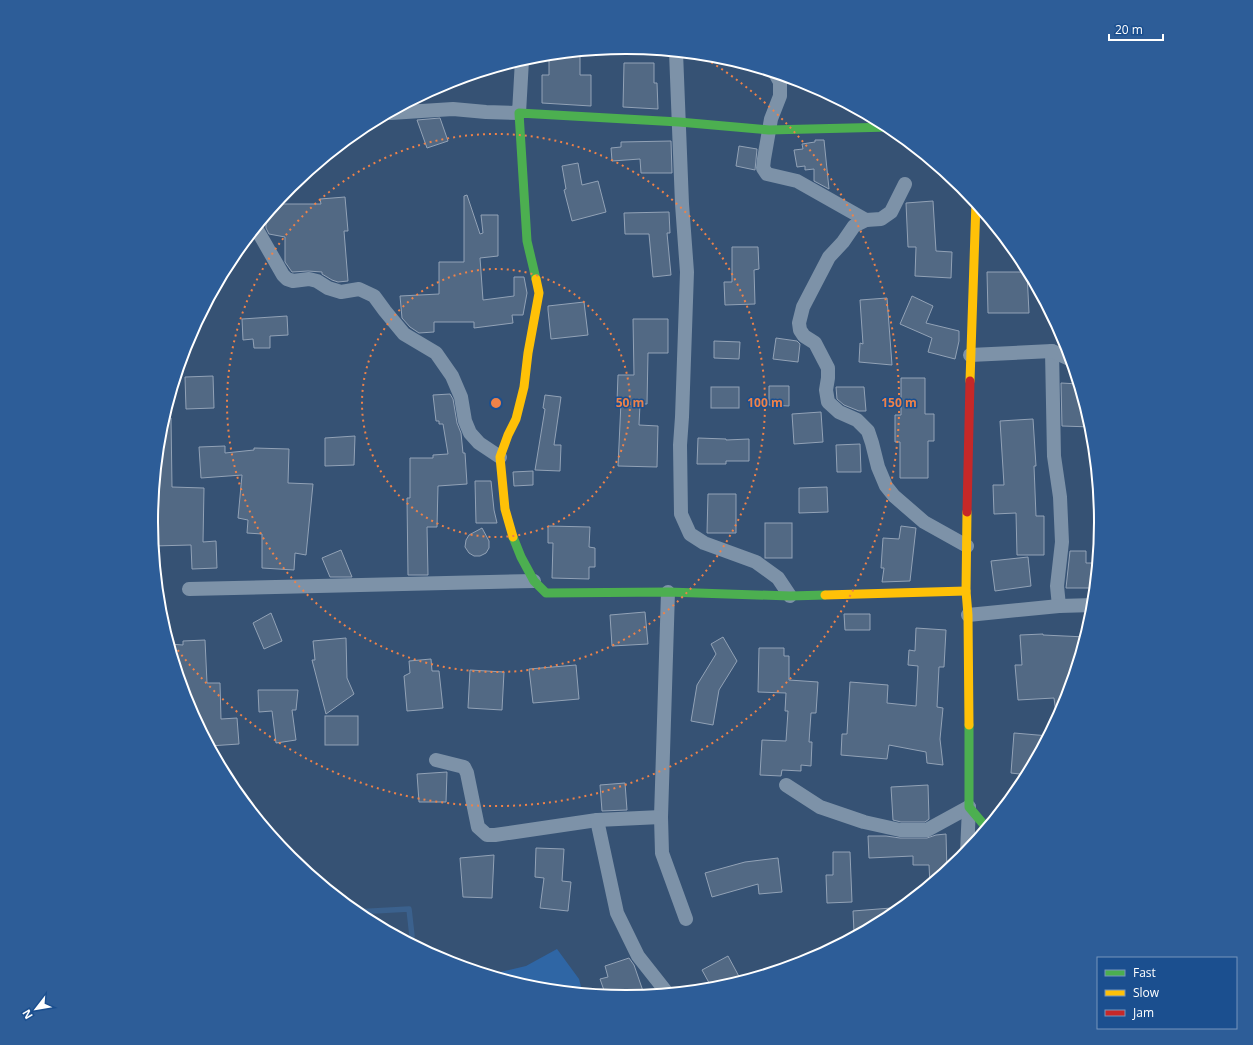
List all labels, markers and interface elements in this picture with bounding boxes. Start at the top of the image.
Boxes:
scale bar [1109,16,1163,42]
text: 20 m [1115,21,1143,38]
text: 50 m [616,394,644,411]
text: 100 m [747,394,783,411]
text: 150 m [881,394,917,411]
centre of rings [489,396,503,410]
legend [1097,957,1237,1029]
text: Fast [1133,964,1156,981]
text: Slow [1133,984,1160,1001]
north arrow [16,989,56,1029]
text: Jam [1132,1004,1154,1021]
text: N [18,1007,36,1022]

